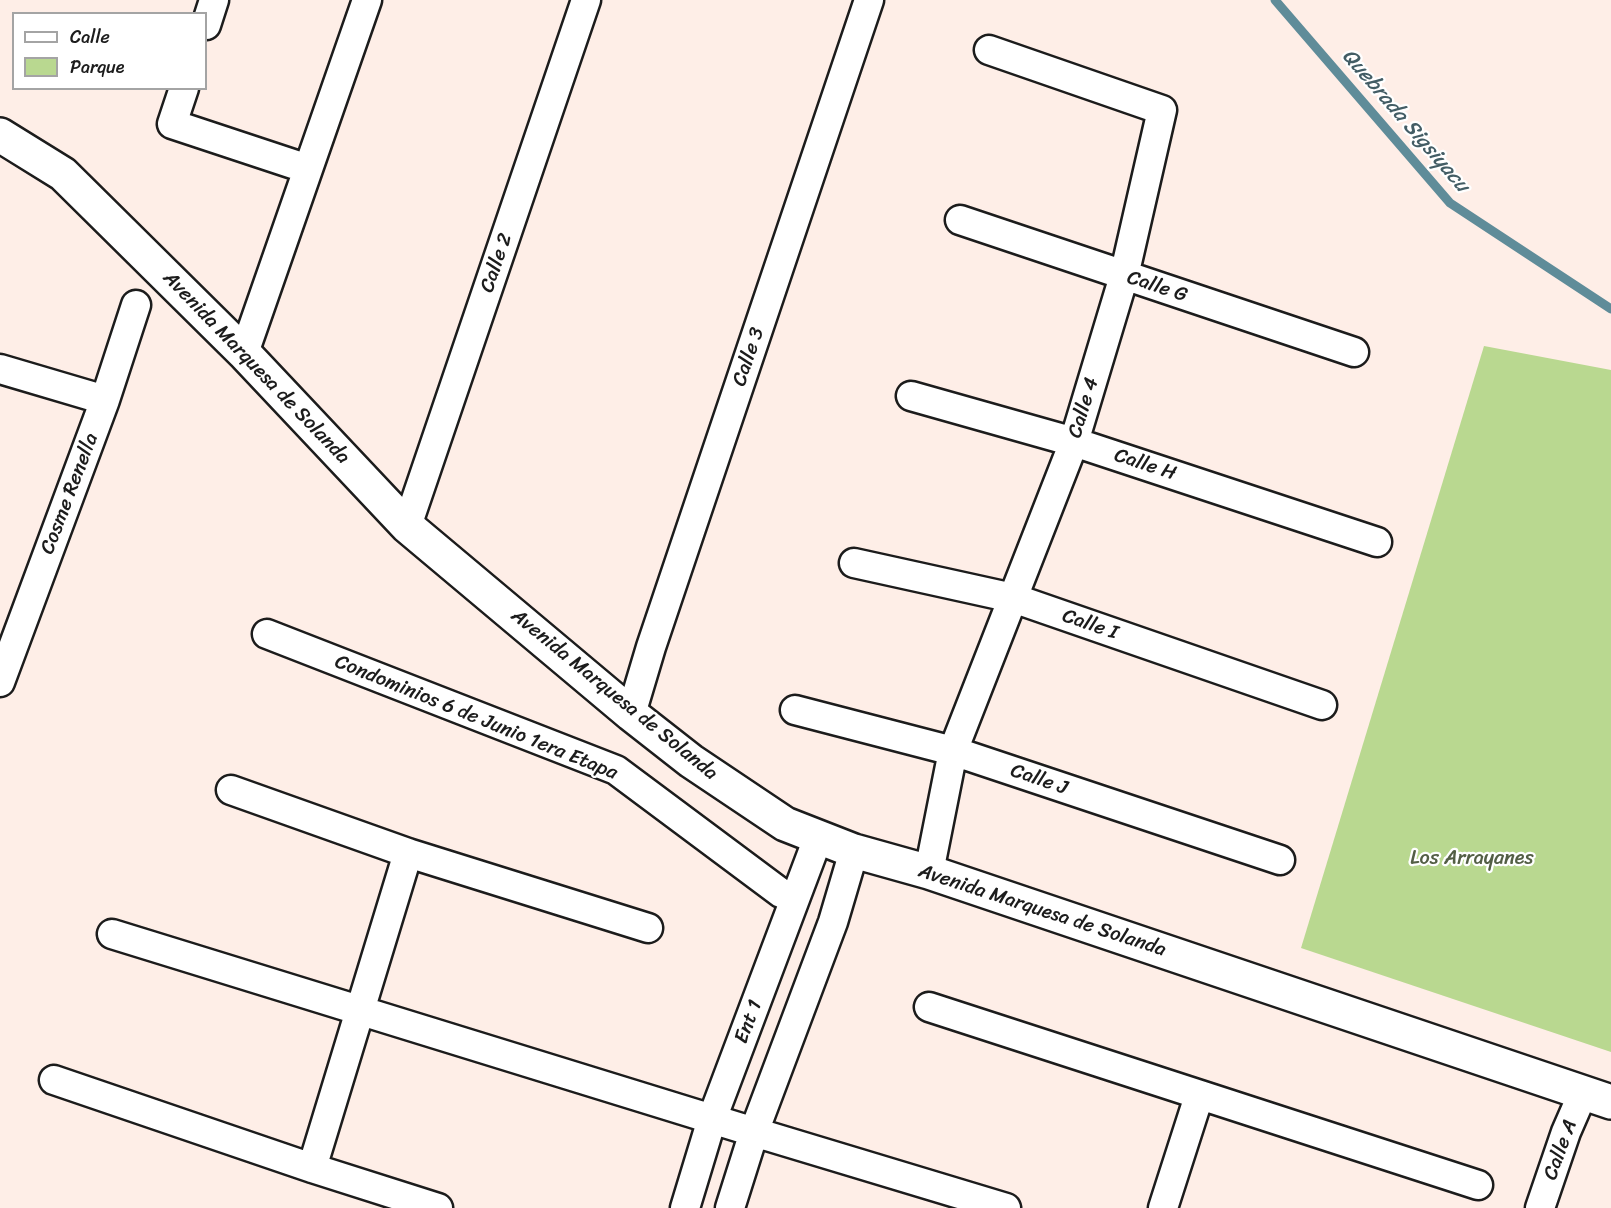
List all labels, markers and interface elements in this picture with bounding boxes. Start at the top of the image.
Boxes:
legend [12,12,207,90]
text: Calle [70,21,110,53]
water label: Quebrada Sigsiyacu [1336,44,1474,198]
text: Parque [70,51,124,83]
street label: Calle 2 [476,230,518,296]
street label: Calle G [1124,266,1190,308]
street label: Avenida Marquesa de Solanda [158,267,354,469]
street label: Calle 3 [728,325,770,389]
street label: Calle 4 [1063,375,1105,441]
street label: Cosme Renella [36,430,104,558]
street label: Calle H [1111,444,1179,486]
street label: Avenida Marquesa de Solanda [506,604,722,786]
street label: Calle I [1059,604,1121,646]
street label: Condominios 6 de Junio 1era Etapa [331,650,621,786]
street label: Calle J [1007,759,1071,801]
park label: Los Arrayanes [1410,847,1534,871]
street label: Avenida Marquesa de Solanda [915,860,1169,962]
street label: Ent 1 [730,997,768,1047]
street label: Calle A [1539,1117,1583,1183]

